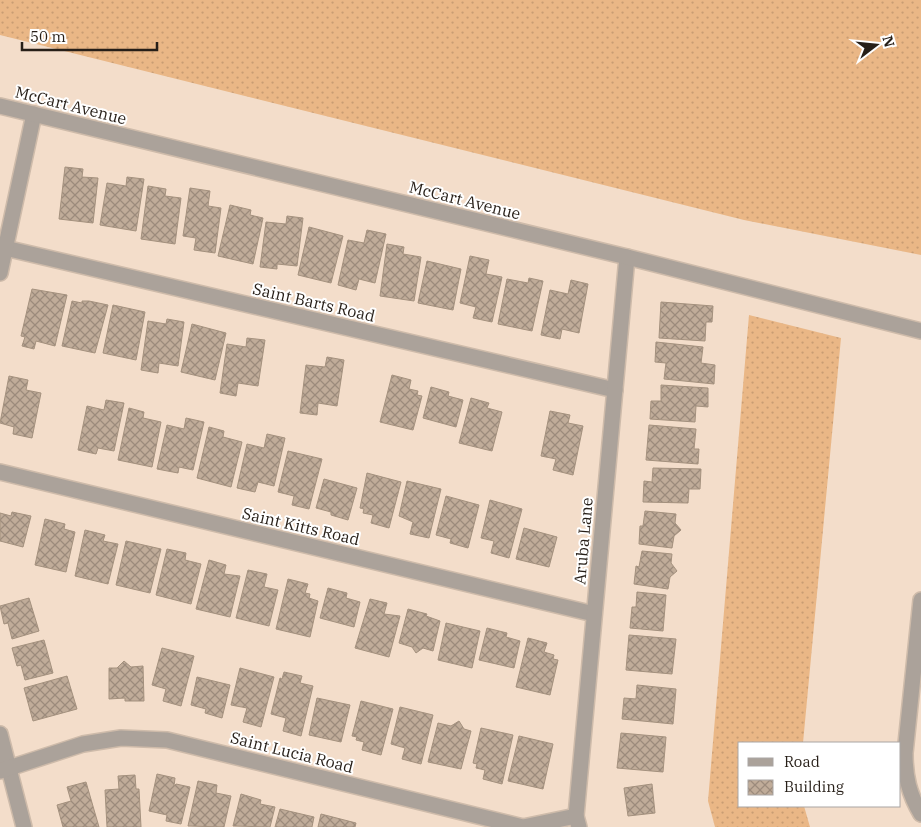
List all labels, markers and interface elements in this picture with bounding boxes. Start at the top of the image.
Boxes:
scale bar [22,20,158,52]
north arrow [851,20,901,70]
text: 50 m [30,27,66,46]
text: N [878,34,899,49]
street label: McCart Avenue [13,82,129,128]
street label: McCart Avenue [407,177,523,223]
street label: Saint Barts Road [251,278,377,326]
street label: Aruba Lane [569,497,597,585]
street label: Saint Kitts Road [240,503,362,549]
street label: Saint Lucia Road [228,727,356,777]
legend [738,742,901,807]
text: Road [784,752,820,771]
text: Building [784,777,844,796]

